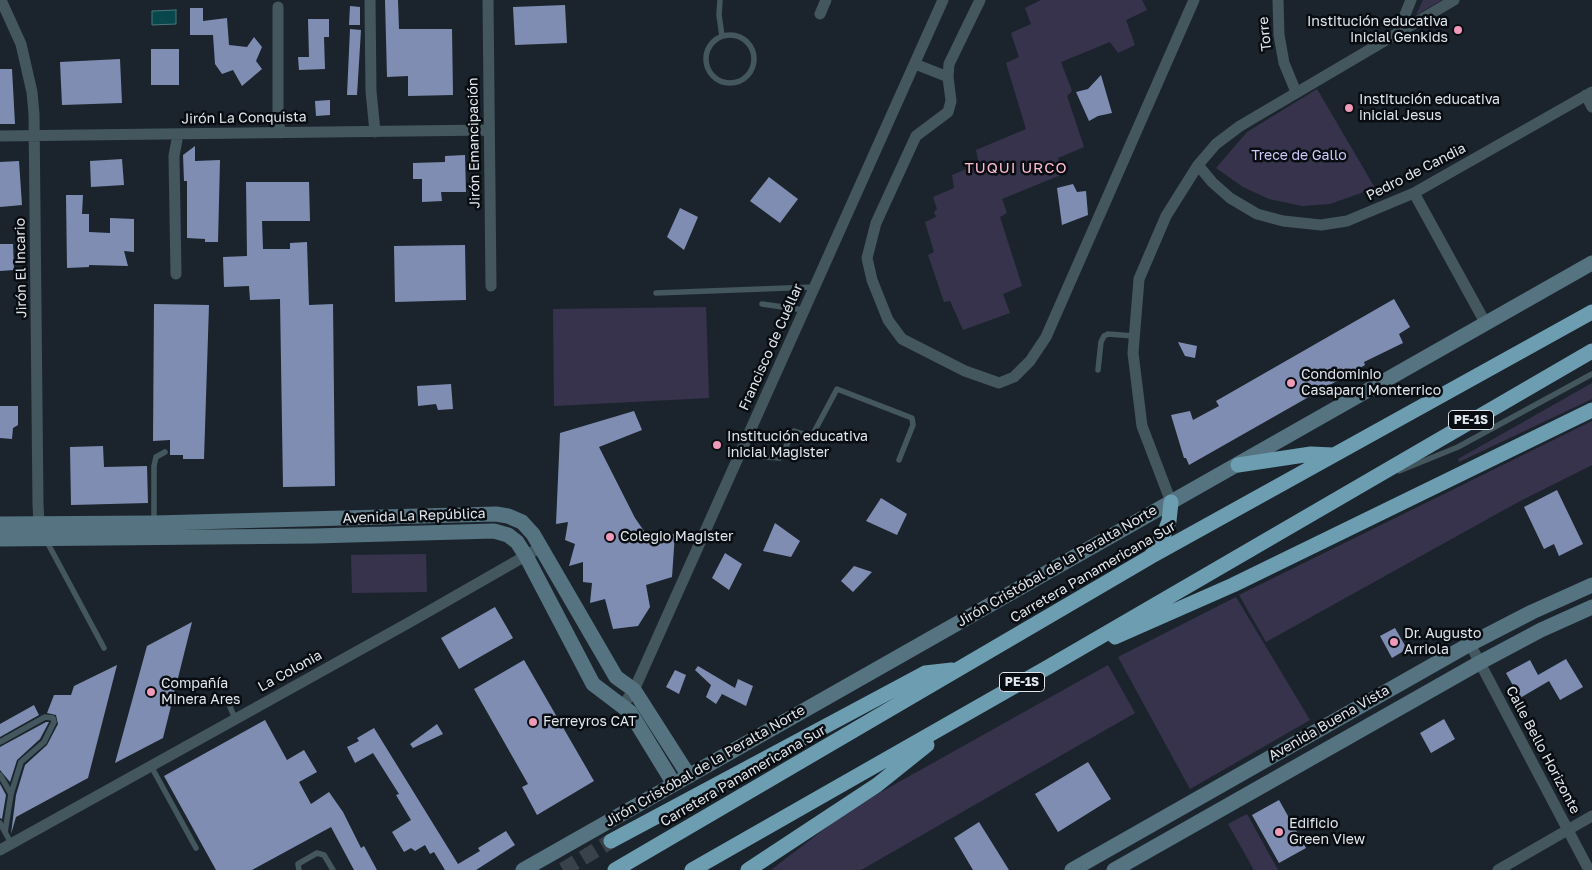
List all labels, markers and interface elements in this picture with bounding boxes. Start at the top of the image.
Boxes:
place label: Institución educativa inicial Genkids [1307,14,1448,46]
street label: Torre [1255,16,1275,52]
marker: Institución educativa inicial Genkids [1452,24,1464,36]
street label: Jirón Emancipación [464,77,484,209]
place label: Institución educativa inicial Jesus [1359,92,1500,124]
marker: Institución educativa inicial Jesus [1343,102,1355,114]
street label: Jirón La Conquista [181,109,307,127]
street label: Pedro de Candia [1363,140,1469,204]
park label: Trece de Gallo [1251,148,1347,164]
district label: TUQUI URCO [963,159,1069,177]
street label: Jirón El Incario [12,218,30,318]
street label: Francisco de Cuéllar [735,281,807,413]
place label: Condominio Casaparq Monterrico [1301,367,1441,400]
marker: Condominio Casaparq Monterrico [1285,377,1297,389]
road number: PE-1S [1448,410,1494,430]
place label: Institución educativa inicial Magister [727,429,868,462]
marker: Institución educativa inicial Magister [711,439,723,451]
street label: Jirón Cristóbal de la Peralta Norte [954,502,1160,630]
street label: Avenida La República [342,505,486,527]
street label: Carretera Panamericana Sur [1007,518,1179,626]
place label: Colegio Magister [620,529,734,545]
marker: Colegio Magister [604,531,616,543]
place label: Dr. Augusto Arriola [1404,626,1481,658]
marker: Dr. Augusto Arriola [1388,636,1400,648]
street label: La Colonia [255,647,325,695]
road number: PE-1S [1000,672,1044,692]
place label: Compañía Minera Ares [161,676,240,709]
street label: Avenida Buena Vista [1266,682,1392,764]
street label: Calle Bello Horizonte [1502,683,1584,817]
marker: Compañía Minera Ares [145,686,157,698]
street label: Jirón Cristóbal de la Peralta Norte [602,702,808,830]
place label: Ferreyros CAT [543,714,637,730]
marker: Ferreyros CAT [527,716,539,728]
street label: Carretera Panamericana Sur [657,722,829,830]
place label: Edificio Green View [1289,816,1365,849]
marker: Edificio Green View [1273,826,1285,838]

